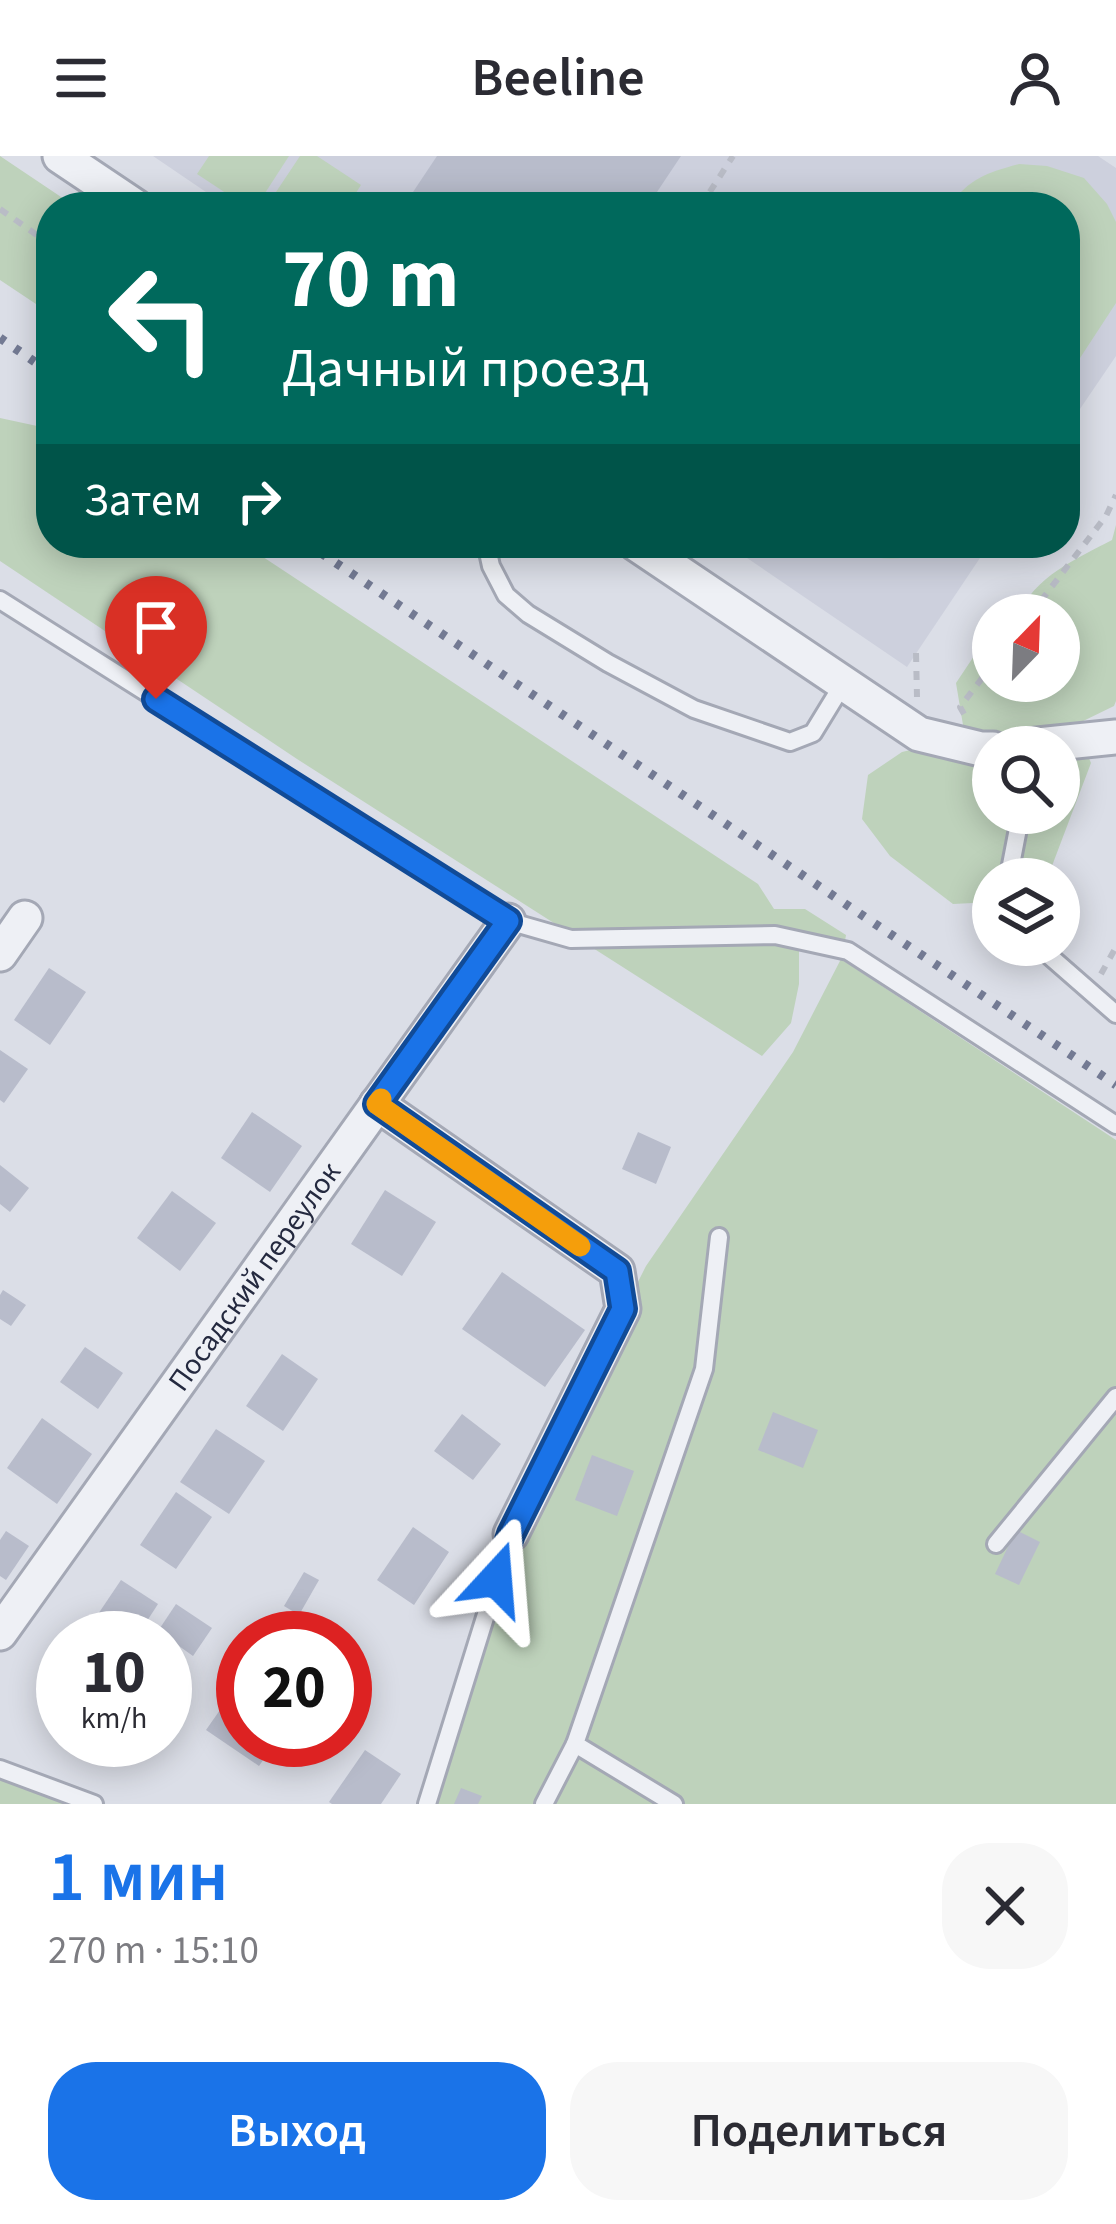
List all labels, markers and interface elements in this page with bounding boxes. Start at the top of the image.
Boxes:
text: Beeline [471,40,645,117]
icon: menu [48,45,114,111]
icon: person [1002,45,1068,111]
text: 70 m [282,220,460,340]
icon: left [84,240,240,396]
text: Дачный проезд [282,331,649,408]
icon: right [226,468,292,534]
text: Затем [84,469,202,533]
pin [105,576,207,699]
icon: arrive [123,594,189,660]
north arrow [972,594,1080,702]
map controls [972,594,1080,966]
button: search [972,726,1080,834]
button: layers [972,858,1080,966]
street label: Посадский переулок [158,1153,351,1400]
position arrow [433,1516,559,1642]
speed limit sign: 20 [216,1611,372,1767]
text: 10 [82,1631,146,1716]
text: km/h [81,1697,147,1740]
text: 1 мин [48,1826,228,1929]
button: close [942,1843,1068,1969]
text: 270 m · 15:10 [48,1923,259,1979]
button: Выход [48,2062,546,2200]
button: Поделиться [570,2062,1068,2200]

